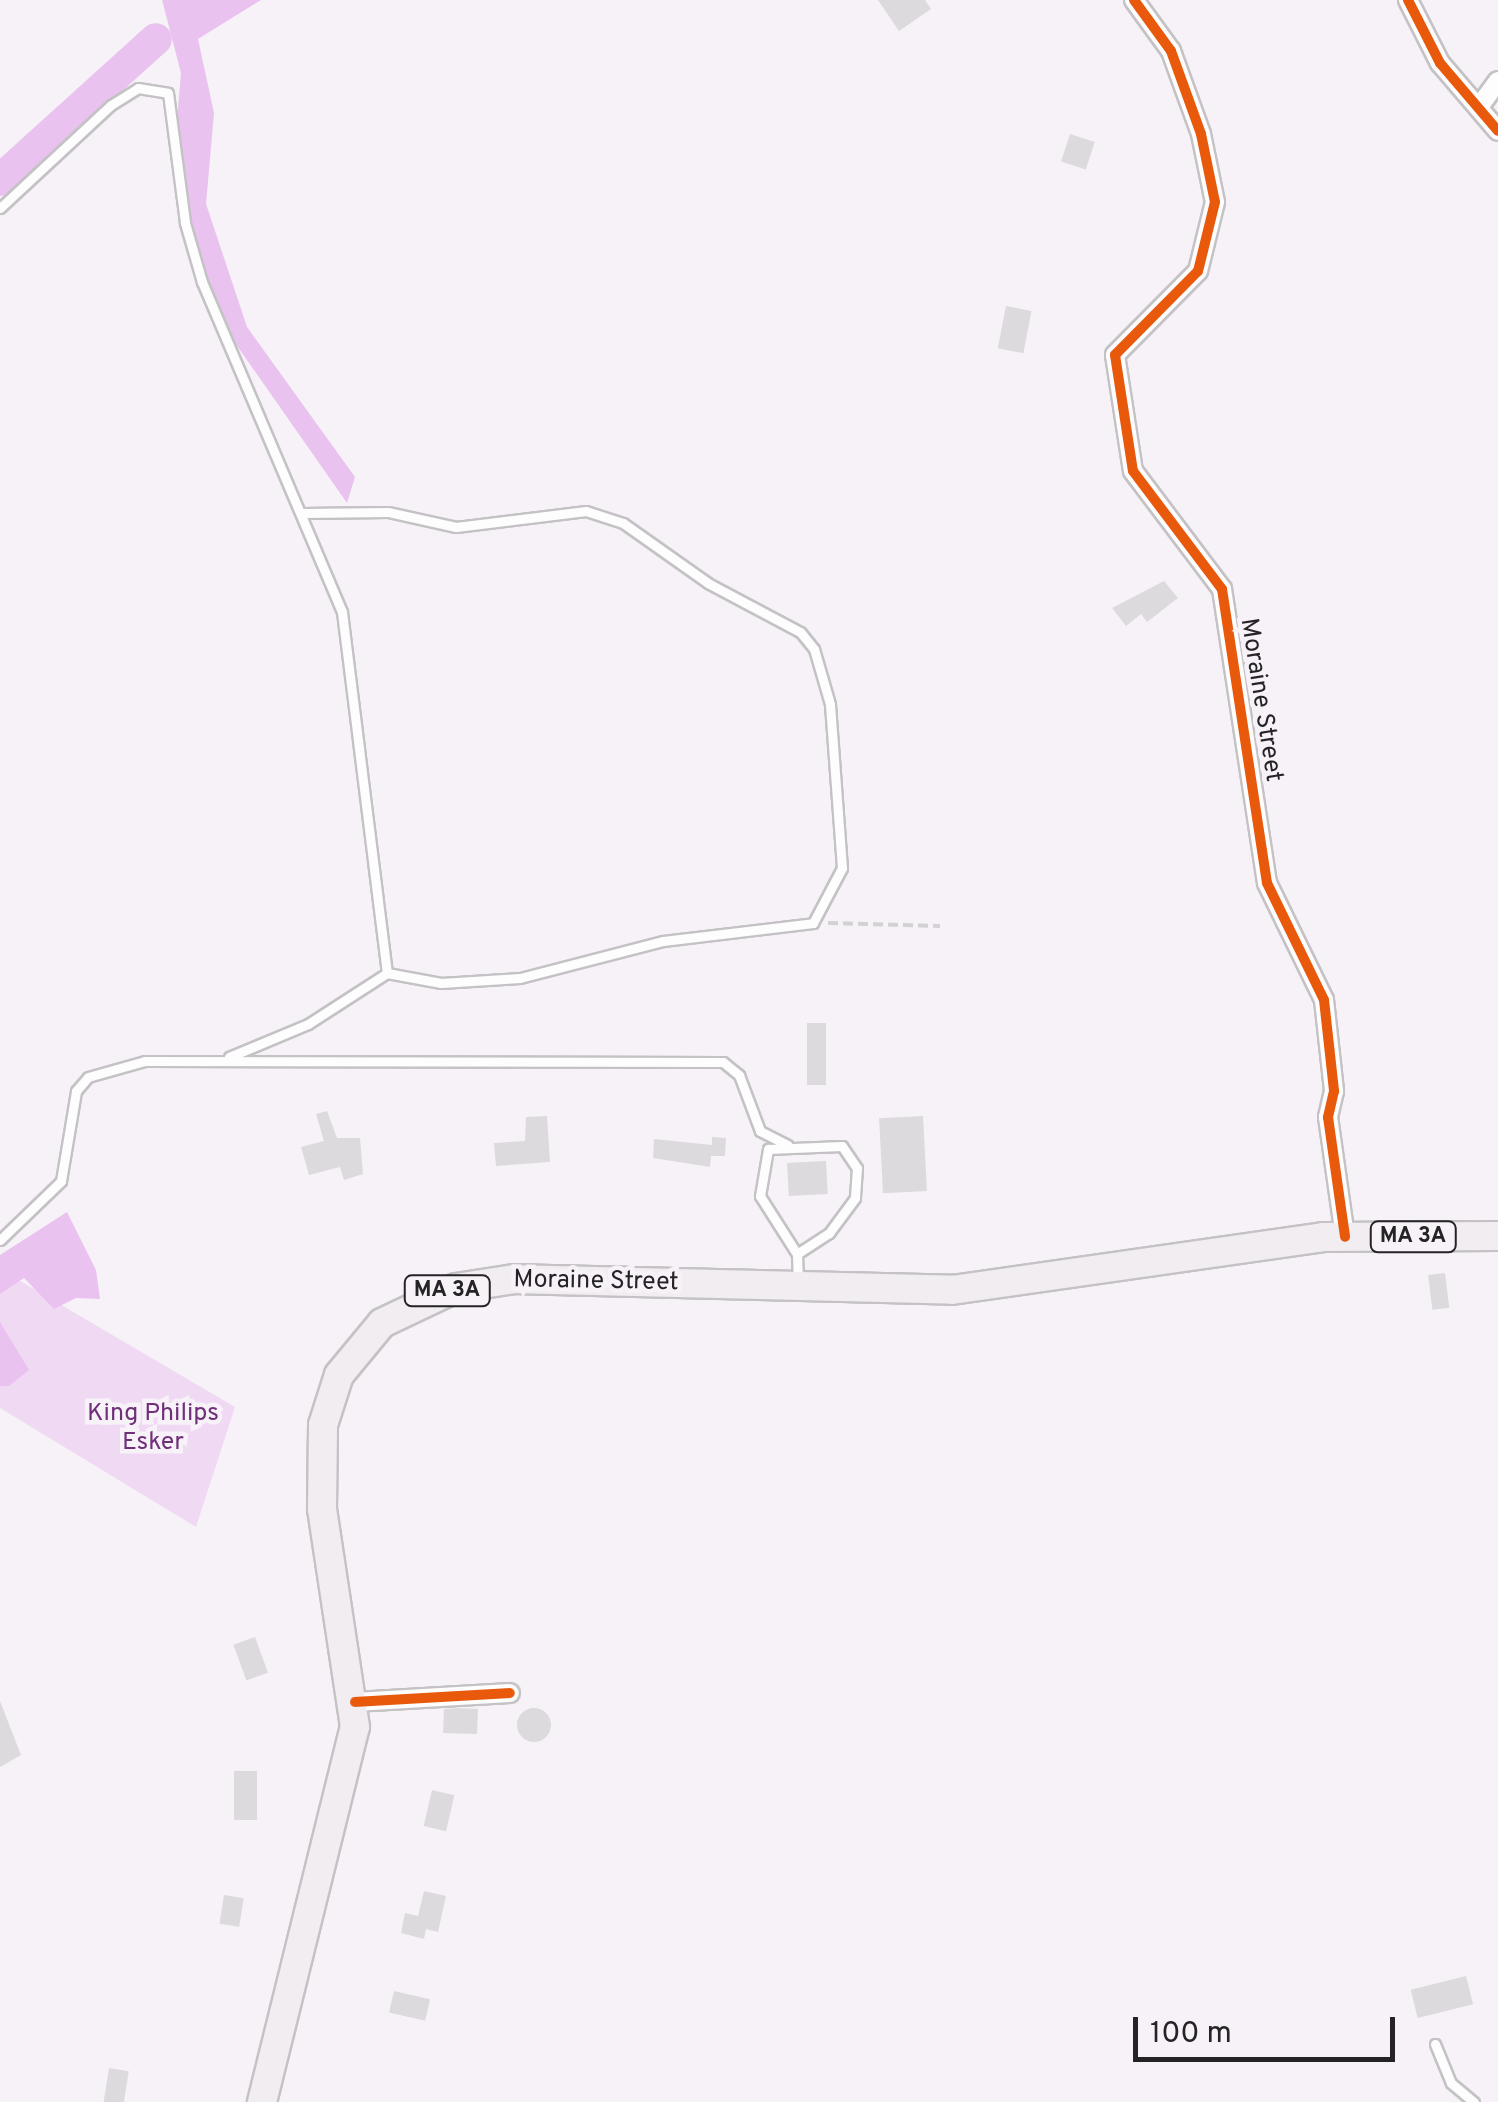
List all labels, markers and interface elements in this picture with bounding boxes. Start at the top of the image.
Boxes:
street label: Moraine Street [1232,616,1288,784]
road number: MA 3A [1368,1220,1458,1254]
street label: Moraine Street [513,1266,679,1298]
road number: MA 3A [402,1274,492,1308]
park label: King Philips Esker [87,1400,219,1459]
scale bar [1138,1997,1400,2059]
text: 100 m [1150,2016,1232,2053]

